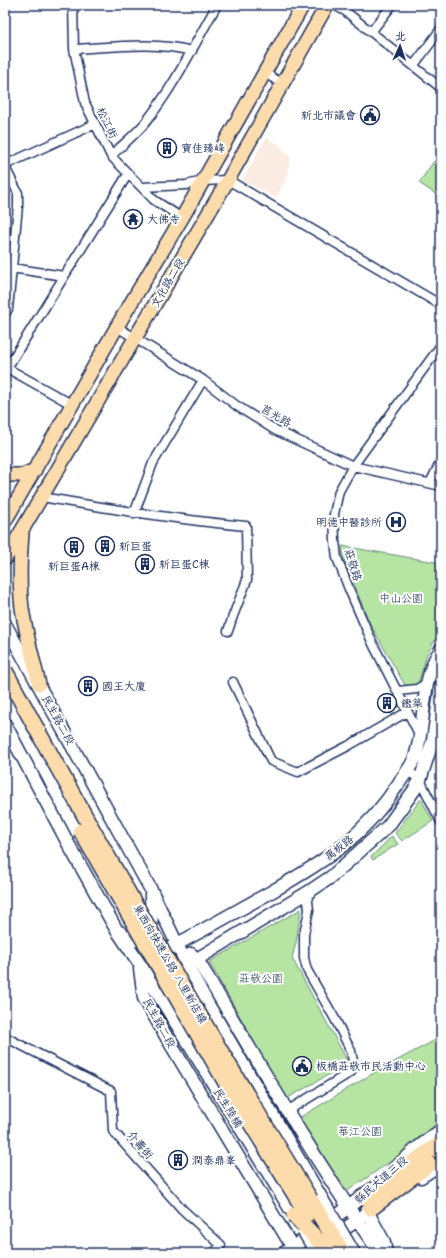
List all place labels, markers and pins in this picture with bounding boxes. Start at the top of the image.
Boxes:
public building icon: 新北市議會 [359,104,381,126]
place label: 新北市議會 [301,108,356,123]
building icon: 寶佳臻峰 [156,137,178,159]
place label: 寶佳臻峰 [181,141,225,156]
temple icon: 大佛寺 [122,208,144,230]
place label: 大佛寺 [147,212,180,227]
hospital icon: 明德中醫診所 [385,511,407,533]
place label: 明德中醫診所 [316,515,382,530]
building icon: 新巨蛋 [94,535,116,557]
building icon: 新巨蛋A棟 [63,536,85,558]
place label: 新巨蛋 [119,539,152,554]
building icon: 新巨蛋C棟 [134,553,156,575]
place label: 新巨蛋C棟 [159,557,210,572]
place label: 新巨蛋A棟 [48,559,100,574]
building icon: 國王大廈 [77,675,99,697]
place label: 國王大廈 [102,679,146,694]
building icon: 鑑築 [376,692,398,714]
place label: 鑑築 [401,696,423,711]
public building icon: 板橋莊敬市民活動中心 [291,1055,313,1077]
place label: 板橋莊敬市民活動中心 [316,1059,426,1074]
building icon: 潤泰鼎峯 [167,1149,189,1171]
place label: 潤泰鼎峯 [192,1153,236,1168]

